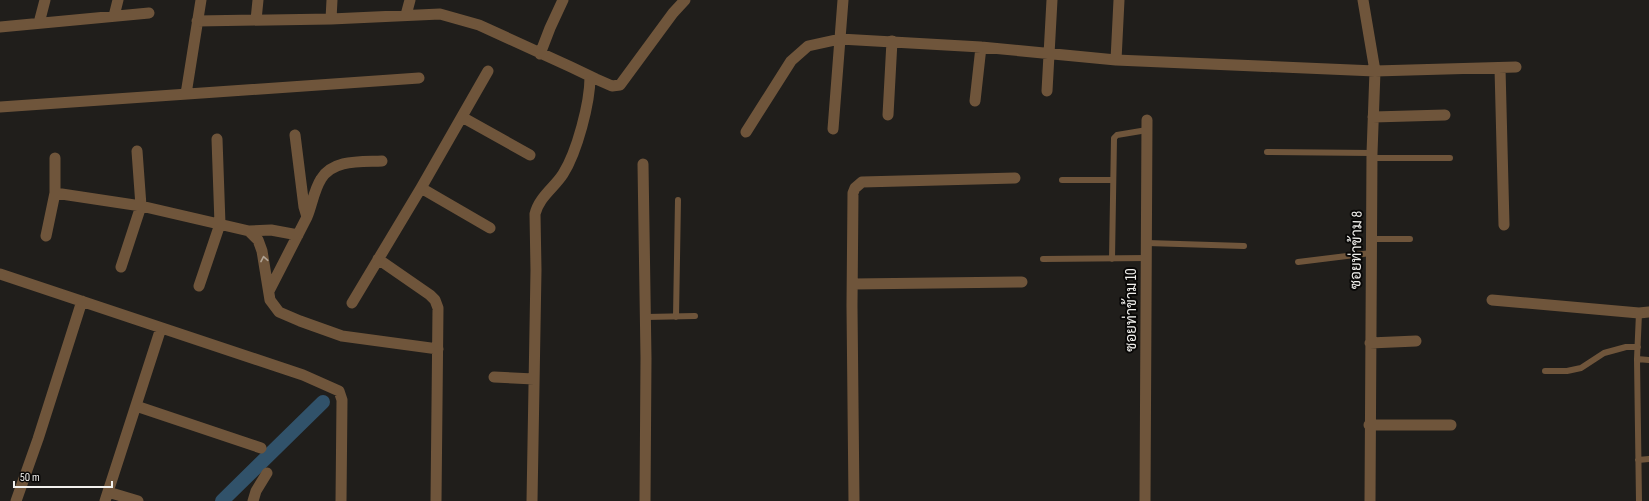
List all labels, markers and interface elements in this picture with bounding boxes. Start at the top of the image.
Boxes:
street label: ซอยท่าข้าม 8 [1345,211,1367,289]
one-way arrow [260,256,268,262]
street label: ซอยท่าข้าม 10 [1121,268,1141,352]
scale bar [14,463,112,489]
text: 50 m [20,470,40,485]

